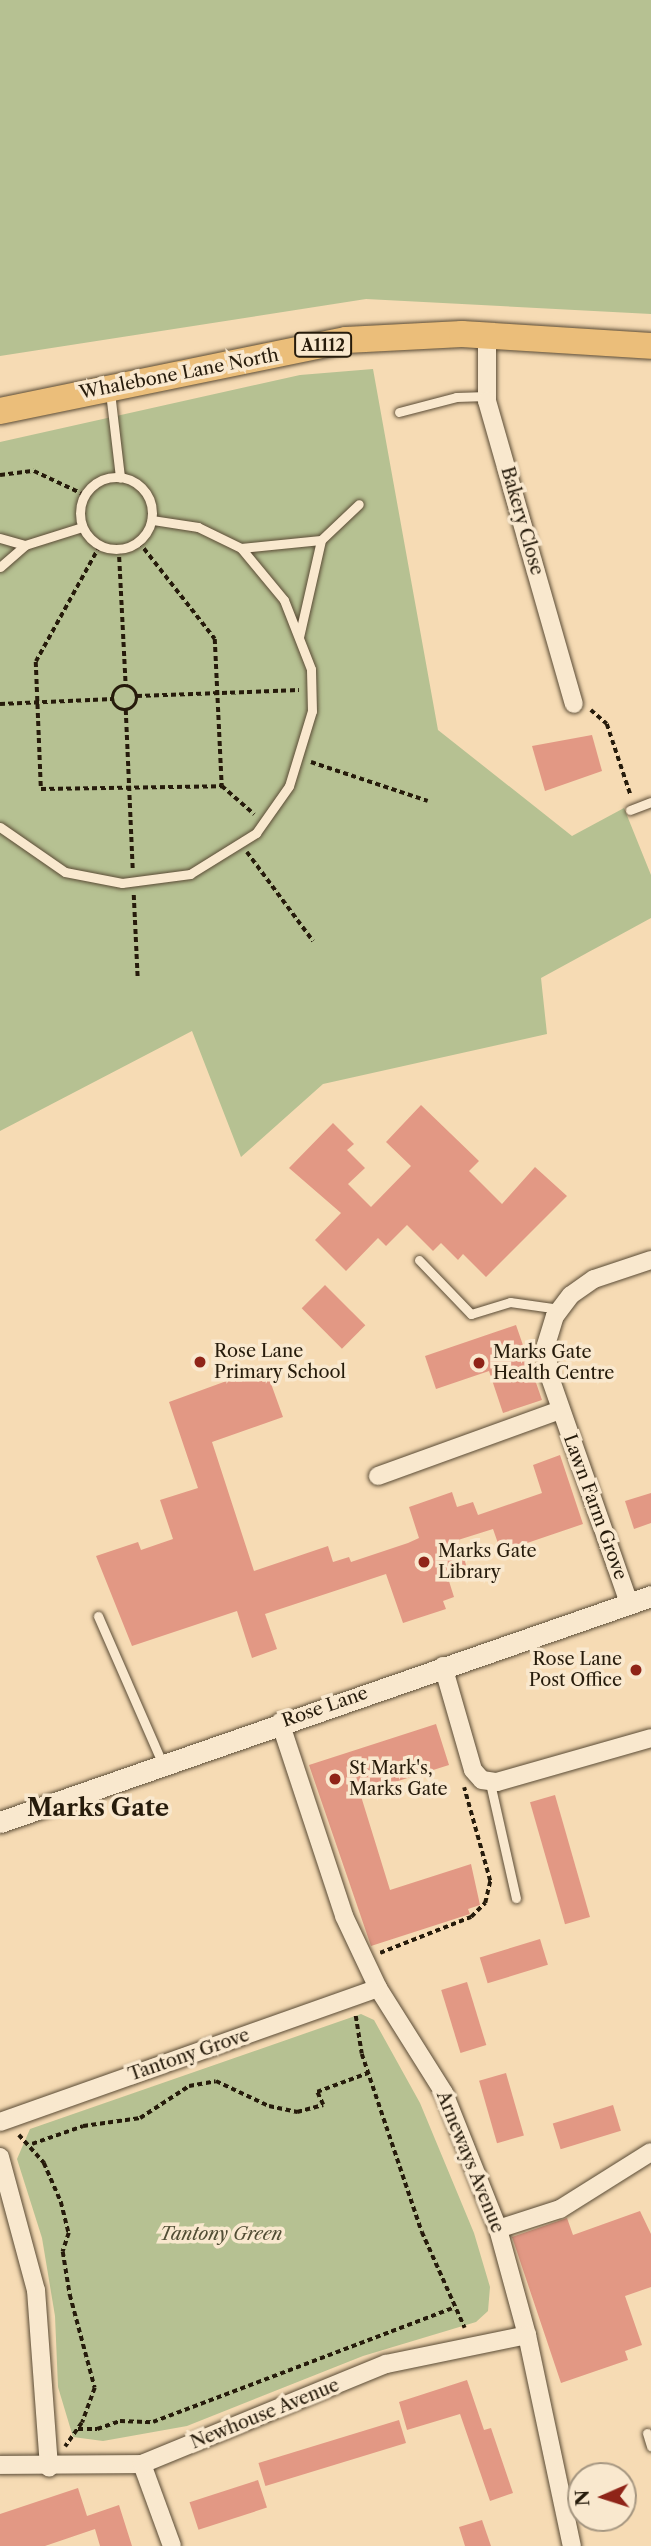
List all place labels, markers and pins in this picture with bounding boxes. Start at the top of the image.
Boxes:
place label: Rose Lane Primary School [214,1341,347,1384]
place label: Marks Gate Health Centre [493,1342,614,1384]
marker: Rose Lane Primary School [192,1354,208,1370]
marker: Marks Gate Health Centre [471,1355,487,1371]
place label: Marks Gate Library [438,1541,537,1584]
marker: Marks Gate Library [416,1554,432,1570]
place label: Rose Lane Post Office [529,1649,622,1692]
marker: Rose Lane Post Office [628,1662,644,1678]
place label: St Mark's, Marks Gate [349,1758,448,1800]
marker: St Mark's, Marks Gate [327,1771,343,1787]

